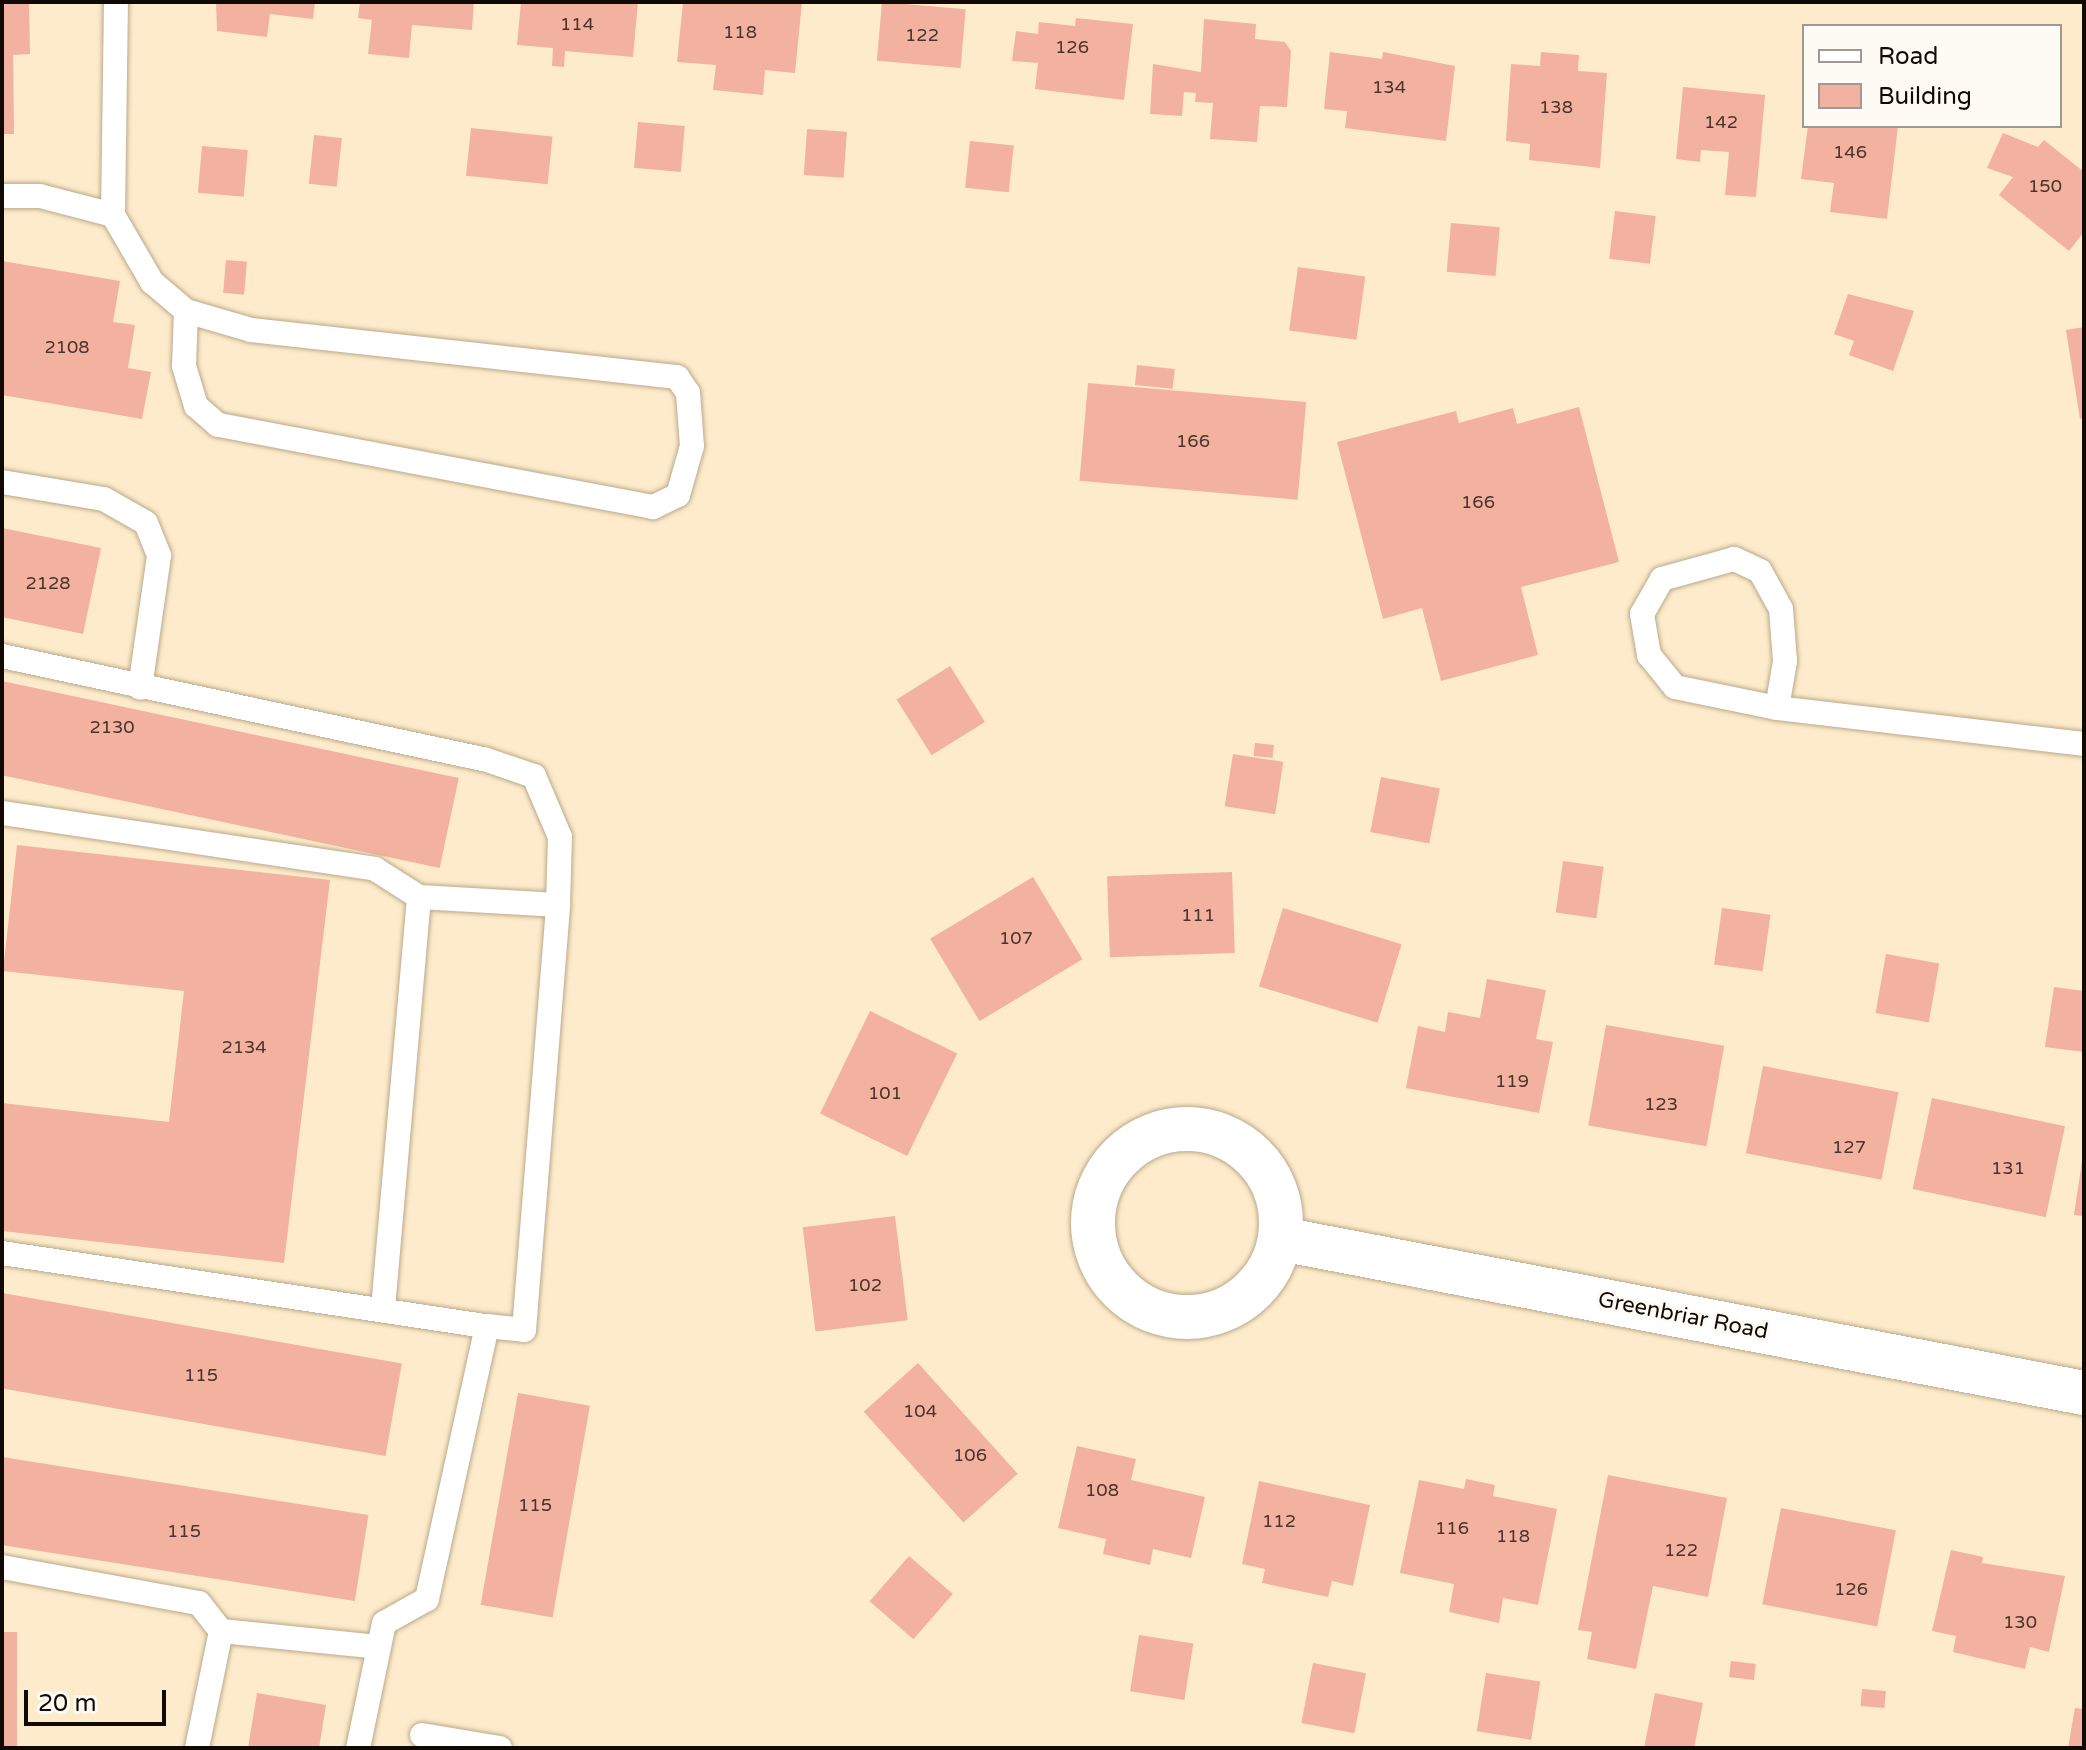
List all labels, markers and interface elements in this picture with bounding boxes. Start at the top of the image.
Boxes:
house number: 114 [560,13,594,35]
house number: 118 [723,21,757,43]
house number: 122 [905,24,939,46]
legend [1802,24,2062,128]
house number: 126 [1055,36,1089,58]
text: Road [1878,42,1938,71]
house number: 134 [1372,76,1406,98]
text: Building [1878,82,1972,111]
house number: 138 [1539,96,1573,118]
house number: 142 [1704,111,1738,133]
house number: 146 [1833,141,1867,163]
house number: 150 [2028,175,2062,197]
house number: 2108 [44,336,90,358]
house number: 166 [1176,430,1210,452]
house number: 166 [1461,491,1495,513]
house number: 2128 [25,572,71,594]
house number: 2130 [89,716,135,738]
house number: 111 [1181,904,1215,926]
house number: 107 [999,927,1033,949]
house number: 2134 [221,1036,267,1058]
house number: 119 [1495,1070,1529,1092]
house number: 101 [868,1082,902,1104]
house number: 123 [1644,1093,1678,1115]
house number: 127 [1832,1136,1866,1158]
house number: 131 [1991,1157,2025,1179]
house number: 102 [848,1274,882,1296]
street label: Greenbriar Road [1596,1287,1770,1345]
house number: 115 [184,1364,218,1386]
house number: 104 [903,1400,937,1422]
house number: 106 [953,1444,987,1466]
house number: 108 [1085,1479,1119,1501]
house number: 115 [518,1494,552,1516]
house number: 112 [1262,1510,1296,1532]
house number: 116 [1435,1517,1469,1539]
house number: 115 [167,1520,201,1542]
house number: 118 [1496,1525,1530,1547]
house number: 122 [1664,1539,1698,1561]
house number: 126 [1834,1578,1868,1600]
house number: 130 [2003,1611,2037,1633]
scale bar [28,1674,170,1724]
text: 20 m [38,1689,96,1718]

